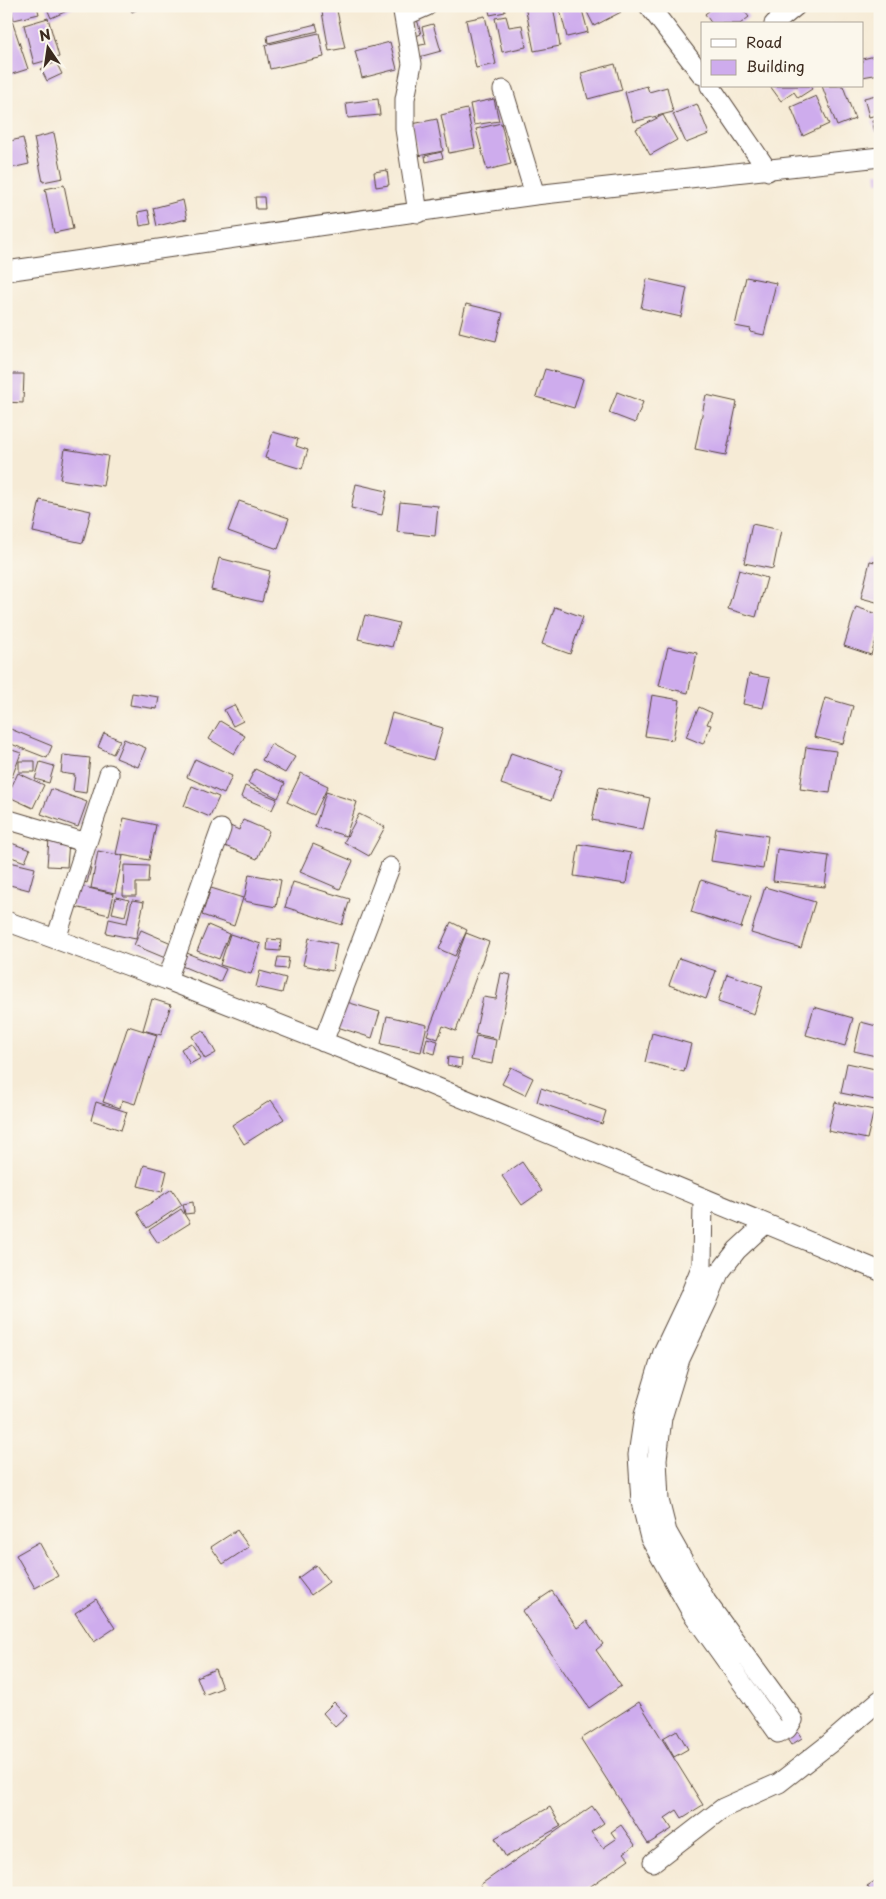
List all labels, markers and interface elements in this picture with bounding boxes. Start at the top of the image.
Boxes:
north arrow [22,22,72,72]
legend [701,22,864,88]
text: N [37,23,53,46]
text: Road [746,30,782,53]
text: Building [746,54,805,77]

